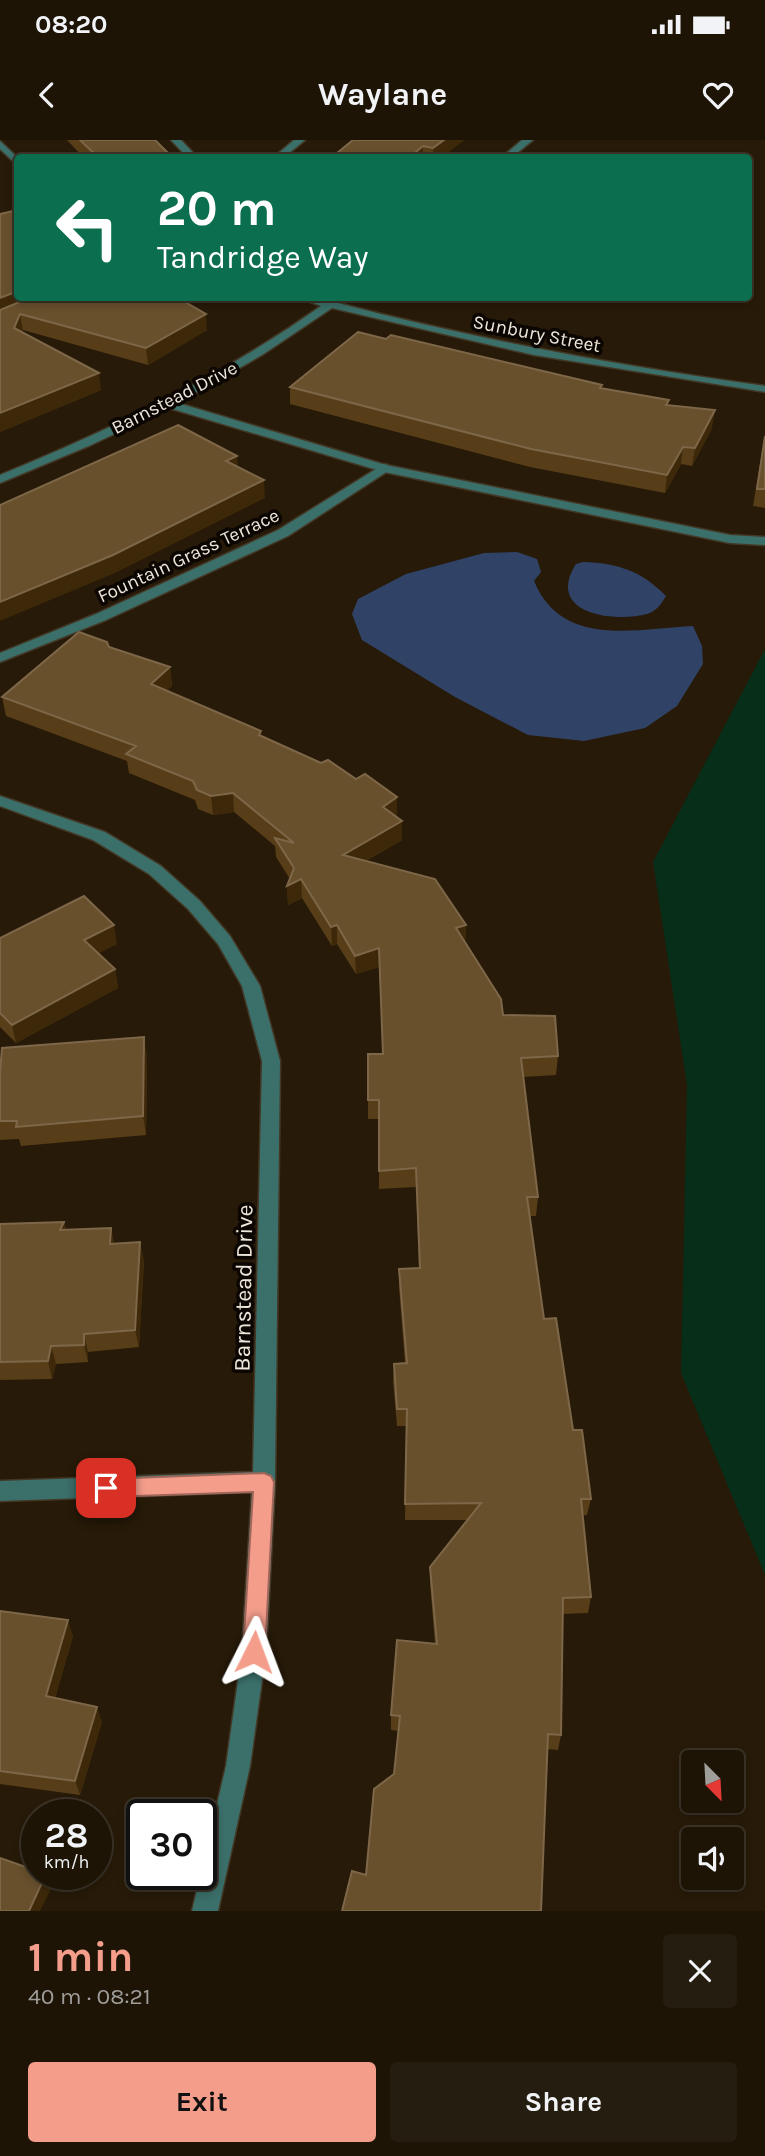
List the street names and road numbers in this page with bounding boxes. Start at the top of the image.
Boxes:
street label: Sunbury Street [471,311,603,357]
street label: Barnstead Drive [108,357,241,439]
street label: Fountain Grass Terrace [94,504,283,608]
street label: Barnstead Drive [229,1204,258,1372]

